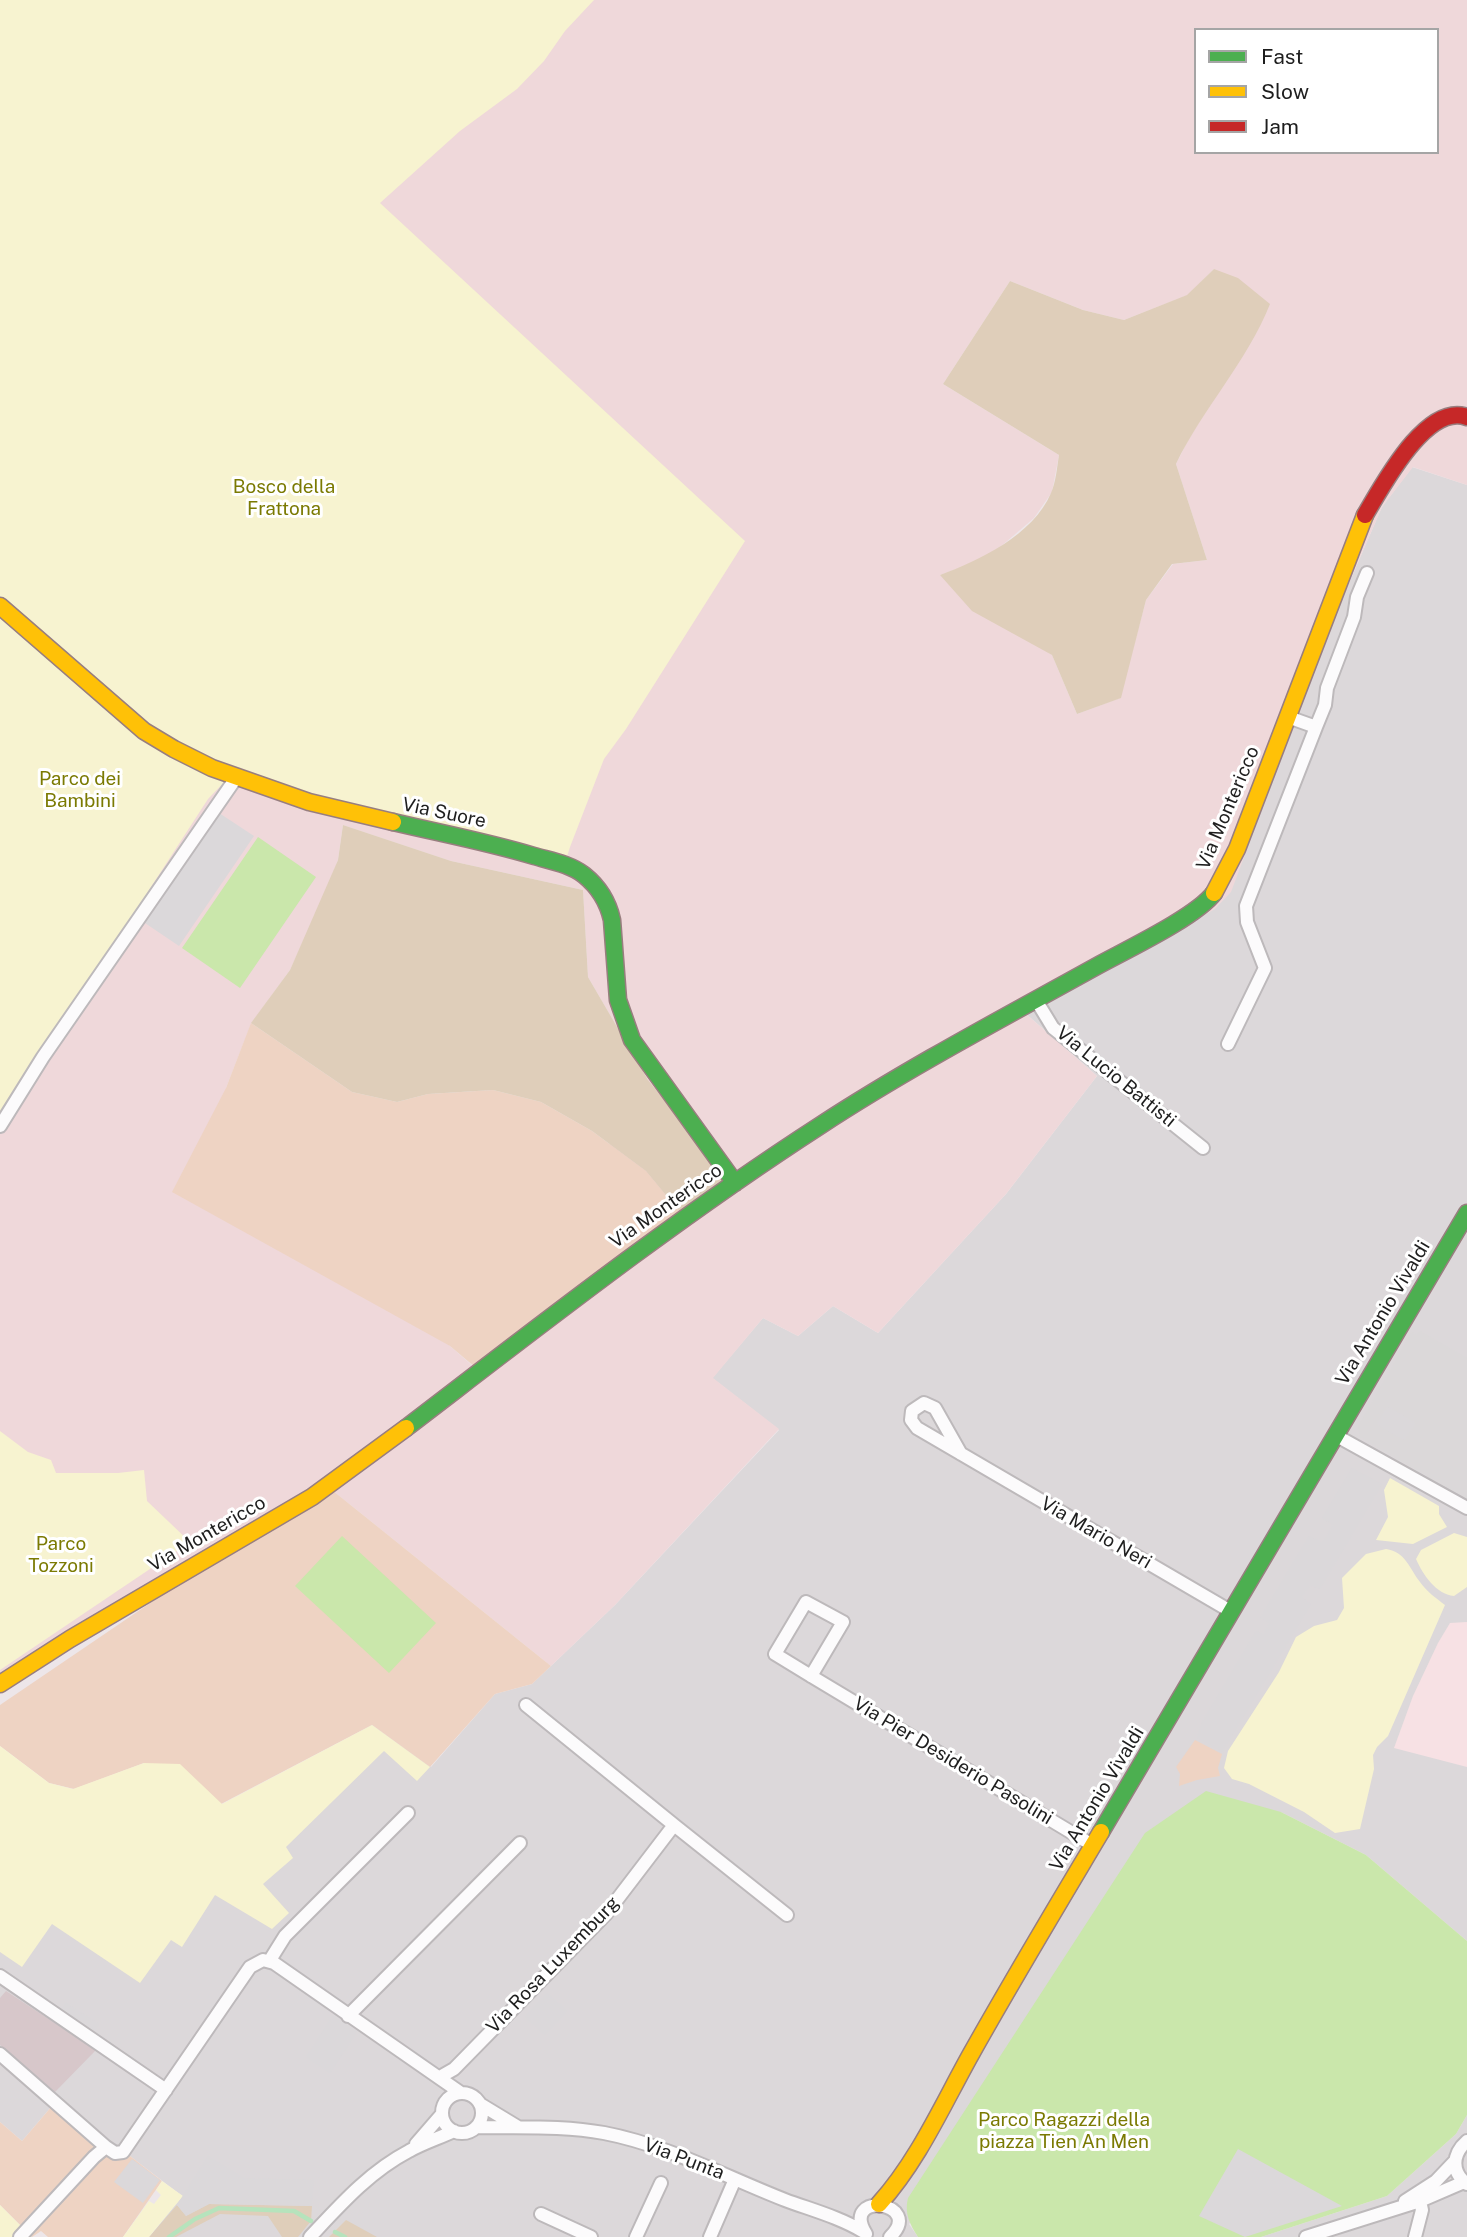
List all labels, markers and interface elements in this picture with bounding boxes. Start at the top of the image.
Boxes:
legend [1194,28,1439,154]
text: Fast [1261,44,1303,69]
text: Slow [1261,79,1309,104]
text: Jam [1261,114,1299,139]
park label: Bosco della Frattona [233,476,335,520]
street label: Via Montericco [1192,743,1264,873]
park label: Parco dei Bambini [39,768,121,812]
street label: Via Suore [400,793,488,833]
street label: Via Lucio Battisti [1051,1022,1181,1132]
street label: Via Montericco [605,1159,727,1253]
street label: Via Antonio Vivaldi [1331,1237,1435,1389]
street label: Via Montericco [144,1491,270,1577]
street label: Via Mario Neri [1036,1492,1156,1574]
park label: Parco Tozzoni [28,1533,94,1577]
street label: Via Pier Desiderio Pasolini [849,1692,1057,1830]
street label: Via Antonio Vivaldi [1045,1723,1149,1875]
street label: Via Rosa Luxemburg [482,1892,624,2038]
park label: Parco Ragazzi della piazza Tien An Men [978,2109,1150,2153]
street label: Via Punta [641,2133,727,2185]

